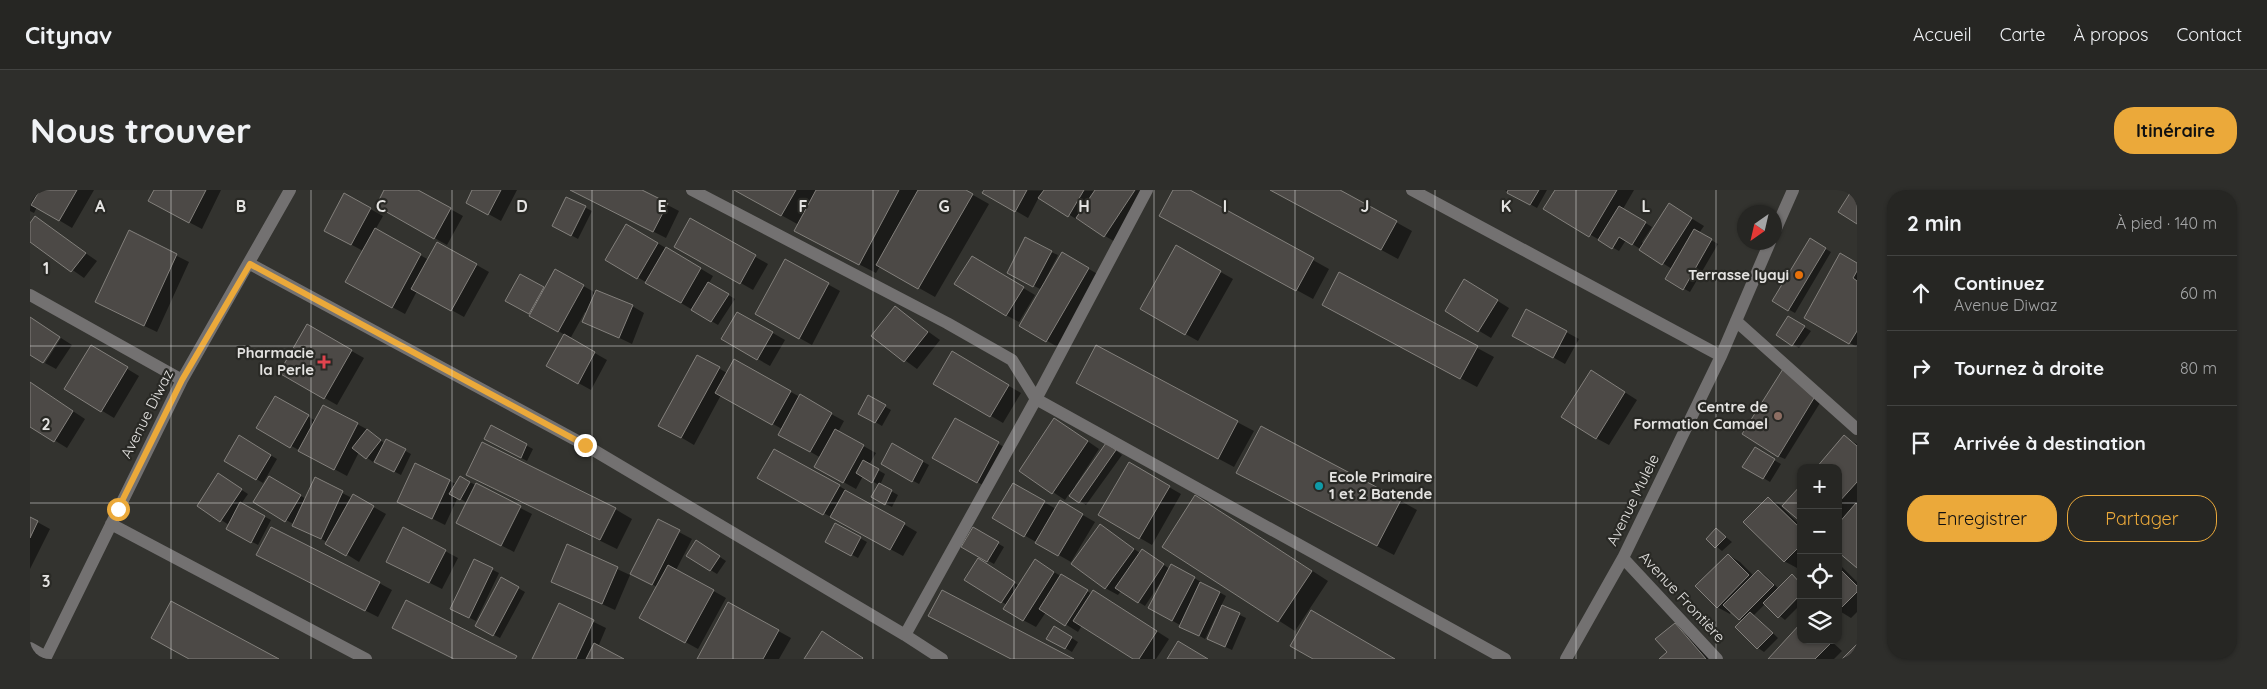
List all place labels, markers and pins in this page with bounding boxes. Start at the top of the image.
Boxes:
place label: Terrasse Iyayi [1688,265,1789,284]
marker: Terrasse Iyayi [1793,269,1805,281]
place label: Pharmacie la Perle [237,343,314,379]
marker: Pharmacie la Perle [318,356,330,368]
place label: Centre de Formation Camael [1634,397,1768,433]
marker: Centre de Formation Camael [1772,410,1784,422]
place label: Ecole Primaire 1 et 2 Batende [1329,467,1433,503]
marker: Ecole Primaire 1 et 2 Batende [1313,480,1325,492]

